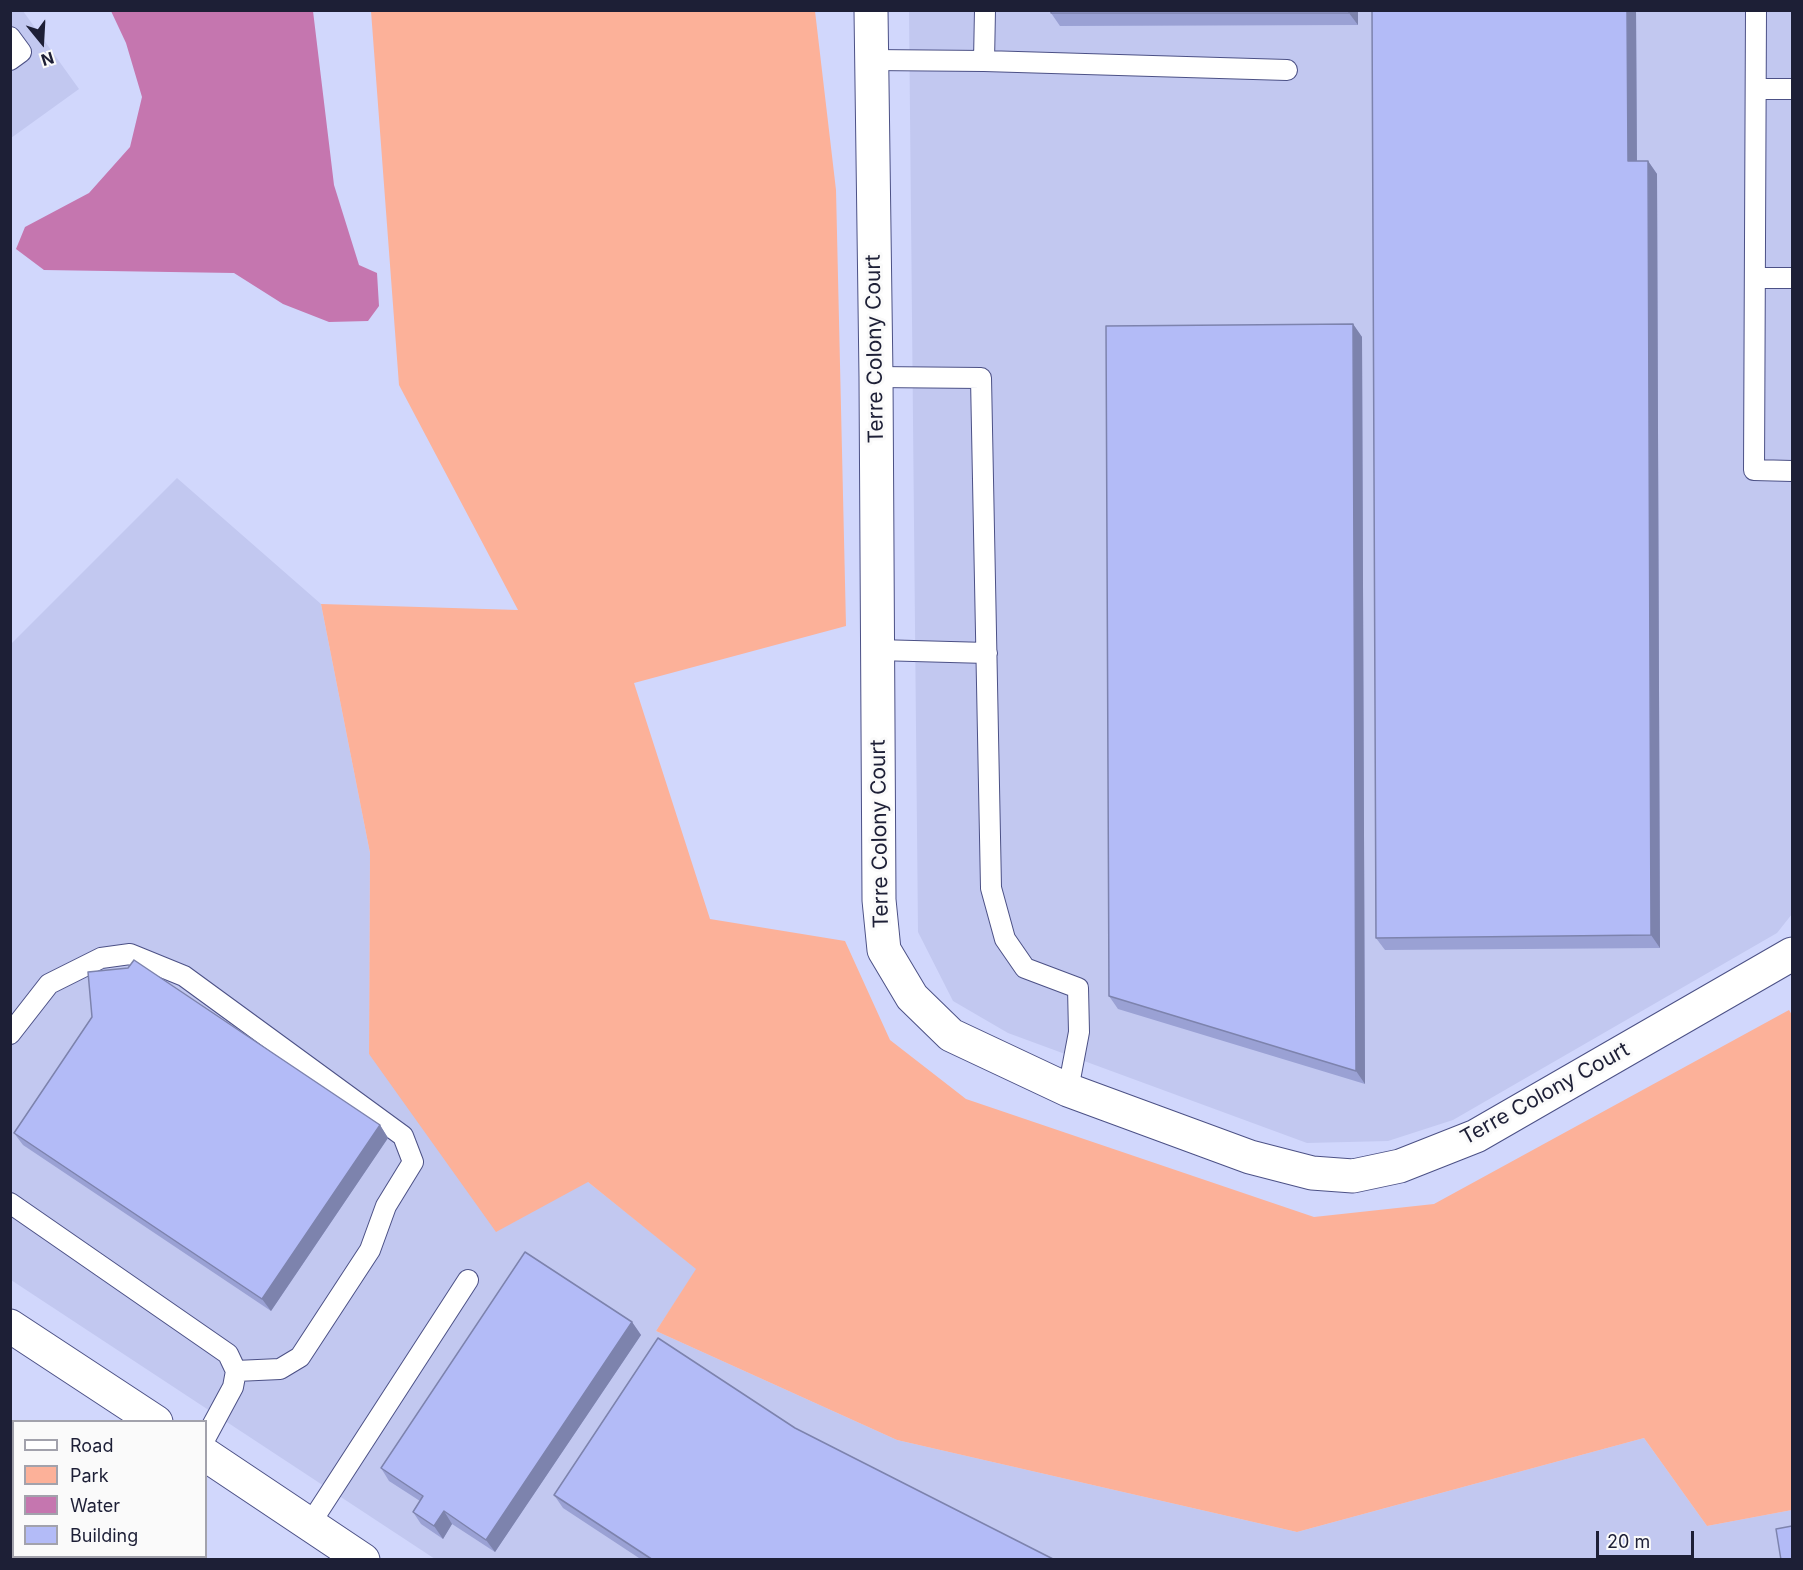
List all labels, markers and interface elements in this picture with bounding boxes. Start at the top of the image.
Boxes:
north arrow [12,12,72,72]
text: N [39,48,56,71]
street label: Terre Colony Court [861,254,889,444]
street label: Terre Colony Court [866,739,894,929]
street label: Terre Colony Court [1456,1037,1634,1151]
legend [12,1420,207,1558]
text: Road [70,1435,113,1456]
text: Park [70,1465,109,1486]
text: Water [70,1495,120,1516]
scale bar [1599,1519,1696,1557]
text: Building [70,1525,138,1546]
text: 20 m [1607,1531,1650,1552]

